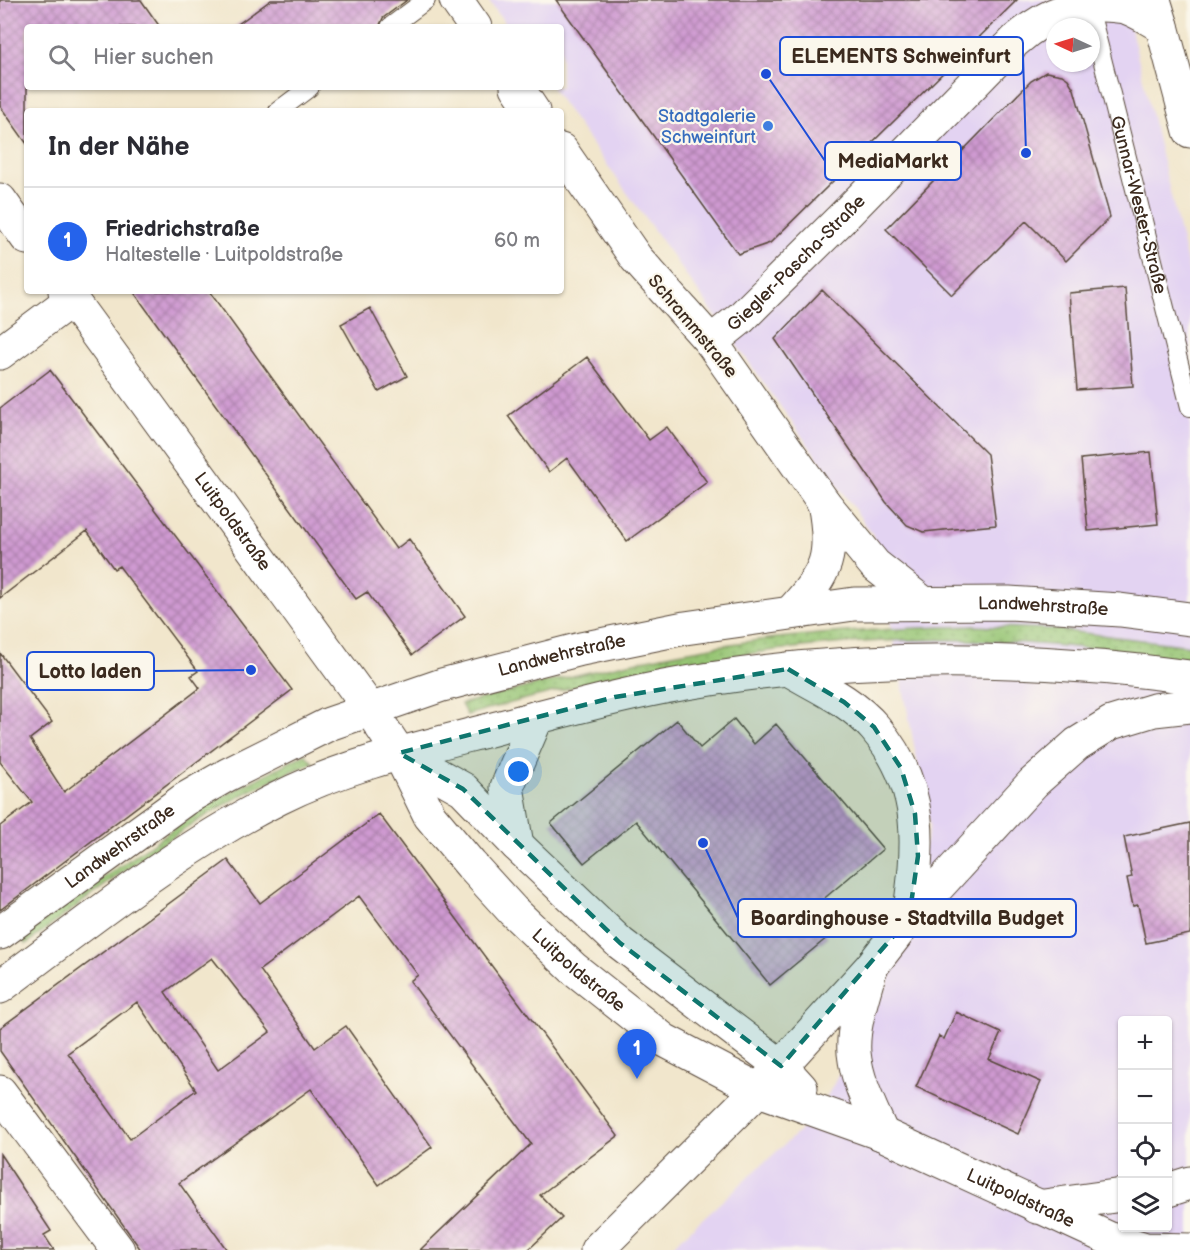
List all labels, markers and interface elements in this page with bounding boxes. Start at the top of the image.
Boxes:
north arrow [1046,18,1100,72]
search box [24,24,564,90]
callout: ELEMENTS Schweinfurt [780,37,1023,75]
icon: search [45,41,78,74]
text: Hier suchen [93,44,214,71]
text: ELEMENTS Schweinfurt [791,45,1011,69]
place label: Stadtgalerie Schweinfurt [658,106,756,148]
street label: Gunnar-Wester-Straße [1106,114,1171,296]
marker: Stadtgalerie Schweinfurt [761,119,775,133]
text: In der Nähe [48,132,190,163]
callout: MediaMarkt [825,142,961,180]
text: MediaMarkt [837,150,949,174]
street label: Giegler-Pascha-Straße [723,190,870,336]
text: Friedrichstraße [105,216,260,243]
text: 1 [63,229,72,253]
text: 60 m [494,229,540,253]
text: Haltestelle · Luitpoldstraße [105,243,343,267]
street label: Schrammstraße [643,271,742,382]
street label: Luitpoldstraße [190,468,275,575]
street label: Landwehrstraße [978,593,1109,620]
street label: Landwehrstraße [496,630,628,681]
callout: Lotto laden [27,652,154,690]
text: Lotto laden [38,660,142,684]
your location [504,757,533,786]
street label: Landwehrstraße [61,800,179,893]
callout: Boardinghouse - Stadtvilla Budget [738,899,1076,937]
text: Boardinghouse - Stadtvilla Budget [750,907,1064,931]
street label: Luitpoldstraße [527,925,630,1017]
map controls [1118,1016,1172,1232]
button: + [1118,1016,1172,1070]
pin: 1 [618,1030,656,1079]
button: − [1118,1070,1172,1124]
button: locate [1118,1124,1172,1178]
street label: Luitpoldstraße [963,1164,1078,1232]
button: layers [1118,1178,1172,1232]

